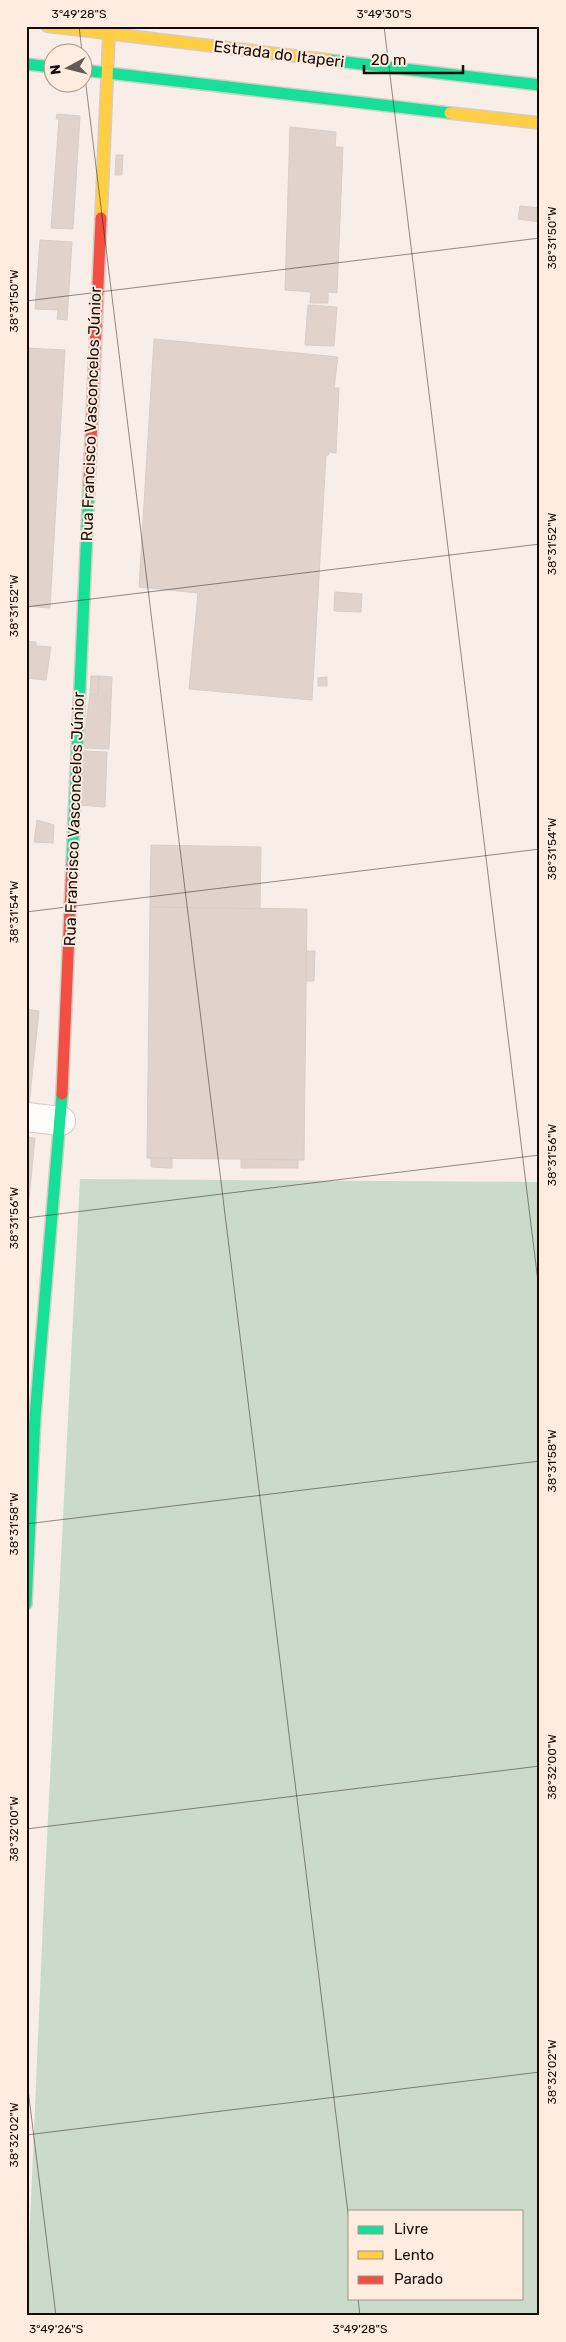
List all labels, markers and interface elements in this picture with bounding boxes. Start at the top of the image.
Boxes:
text: 3°49'28"S [51,7,107,21]
text: 3°49'30"S [356,7,412,21]
street label: Estrada do Itaperi [212,37,346,71]
north arrow [42,42,92,92]
scale bar [364,42,462,74]
text: 20 m [371,51,406,69]
text: N [47,63,65,76]
text: 38°31'50"W [545,206,559,270]
text: 38°31'50"W [7,269,21,333]
street label: Rua Francisco Vasconcelos Júnior [77,286,105,542]
text: 38°31'52"W [545,512,559,575]
text: 38°31'52"W [7,574,21,637]
street label: Rua Francisco Vasconcelos Júnior [60,691,88,947]
text: 38°31'54"W [545,817,559,880]
text: 38°31'54"W [7,880,21,943]
text: 38°31'56"W [545,1123,559,1186]
text: 38°31'56"W [7,1186,21,1249]
text: 38°31'58"W [545,1429,559,1493]
text: 38°31'58"W [7,1492,21,1556]
text: 38°32'00"W [545,1734,559,1800]
text: 38°32'00"W [7,1796,21,1862]
text: 38°32'02"W [545,2039,559,2105]
text: 38°32'02"W [7,2102,21,2168]
legend [348,2210,524,2300]
text: Livre [394,2220,428,2238]
text: Lento [394,2246,434,2264]
text: Parado [394,2270,443,2288]
text: 3°49'26"S [29,2322,83,2336]
text: 3°49'28"S [332,2322,388,2336]

